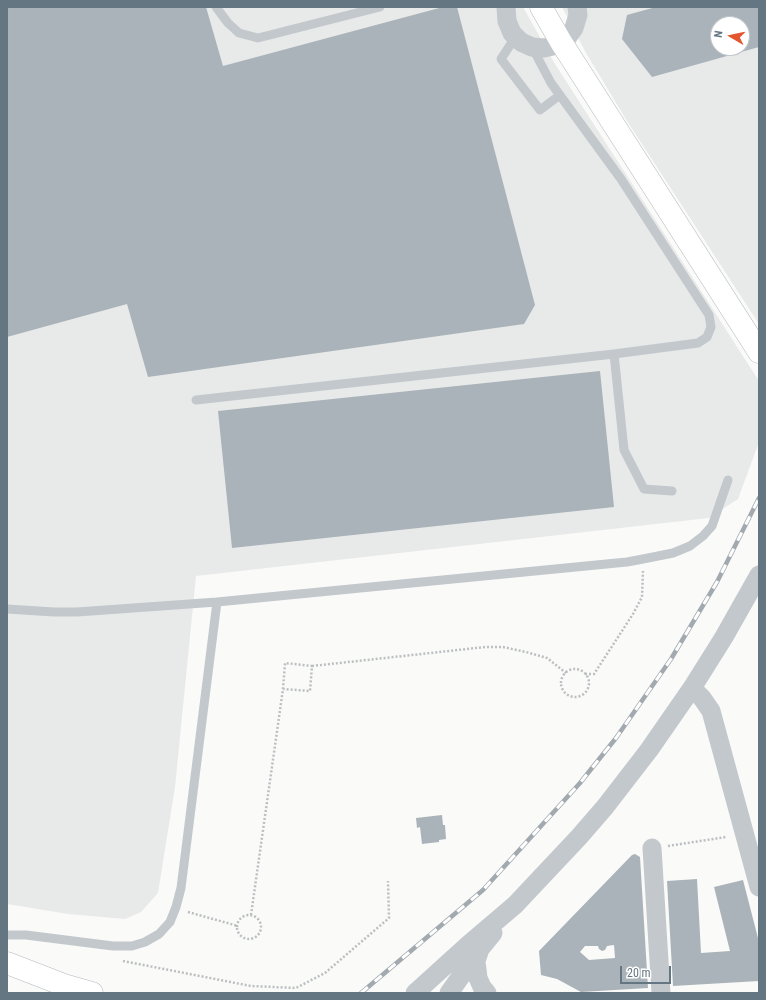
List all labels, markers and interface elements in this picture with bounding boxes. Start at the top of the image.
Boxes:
north arrow [710,16,750,56]
text: N [712,30,726,39]
scale bar [622,958,673,984]
text: 20 m [627,966,651,980]

